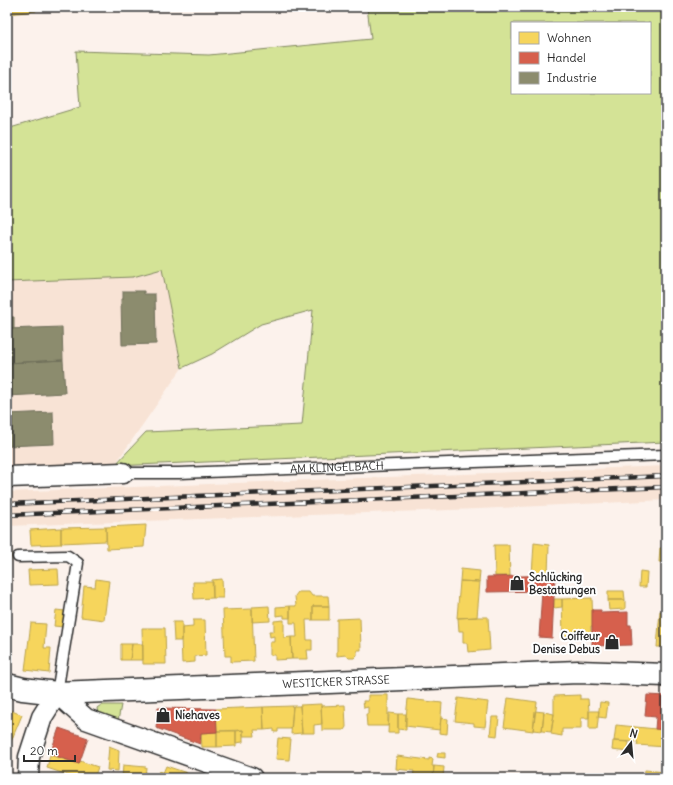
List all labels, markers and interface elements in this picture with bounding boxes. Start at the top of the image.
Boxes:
legend [511,22,651,94]
text: Wohnen [547,30,592,45]
text: Handel [547,50,586,65]
text: Industrie [547,70,597,85]
street label: AM KLINGELBACH [290,458,384,476]
place label: Schlücking Bestattungen [529,570,596,598]
shop icon: Schlücking Bestattungen [508,574,526,592]
place label: Coiffeur Denise Debus [533,629,600,656]
shop icon: Coiffeur Denise Debus [603,633,621,651]
street label: WESTICKER STRASSE [282,673,390,691]
shop icon: Niehaves [154,706,172,724]
place label: Niehaves [175,708,220,722]
north arrow [611,723,651,763]
text: N [628,726,639,741]
scale bar [24,737,75,763]
text: 20 m [30,743,58,758]

